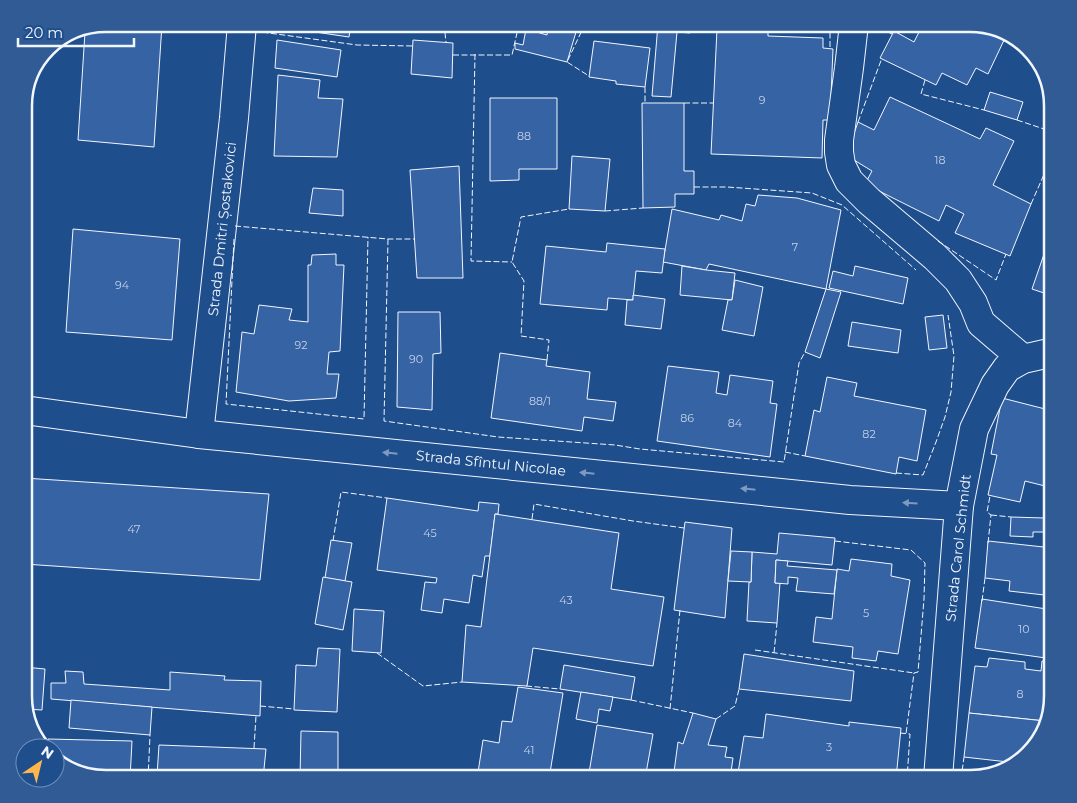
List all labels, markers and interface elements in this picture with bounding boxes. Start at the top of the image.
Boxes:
scale bar [18,15,134,47]
text: 20 m [25,23,63,42]
house number: 9 [759,93,766,107]
house number: 88 [517,129,531,143]
street label: Strada Dmitri Șostakovici [204,141,241,317]
house number: 18 [935,153,946,167]
house number: 7 [792,240,798,254]
house number: 94 [115,278,130,292]
house number: 92 [295,338,307,352]
house number: 90 [409,352,423,366]
house number: 88/1 [529,394,551,408]
house number: 86 [680,411,694,425]
house number: 84 [728,416,743,430]
house number: 82 [862,427,876,441]
street label: Strada Sfîntul Nicolae [415,446,567,480]
one-way arrow [382,449,398,457]
one-way arrow [578,469,594,477]
street label: Strada Carol Schmidt [941,473,975,623]
one-way arrow [740,485,756,493]
one-way arrow [902,499,918,507]
house number: 47 [127,522,141,536]
house number: 45 [423,526,437,540]
house number: 43 [559,593,573,607]
house number: 5 [863,606,869,620]
house number: 10 [1018,622,1030,636]
house number: 8 [1016,687,1024,701]
north arrow [15,738,65,788]
house number: 3 [826,740,832,754]
text: N [38,742,57,763]
house number: 41 [524,743,534,757]

